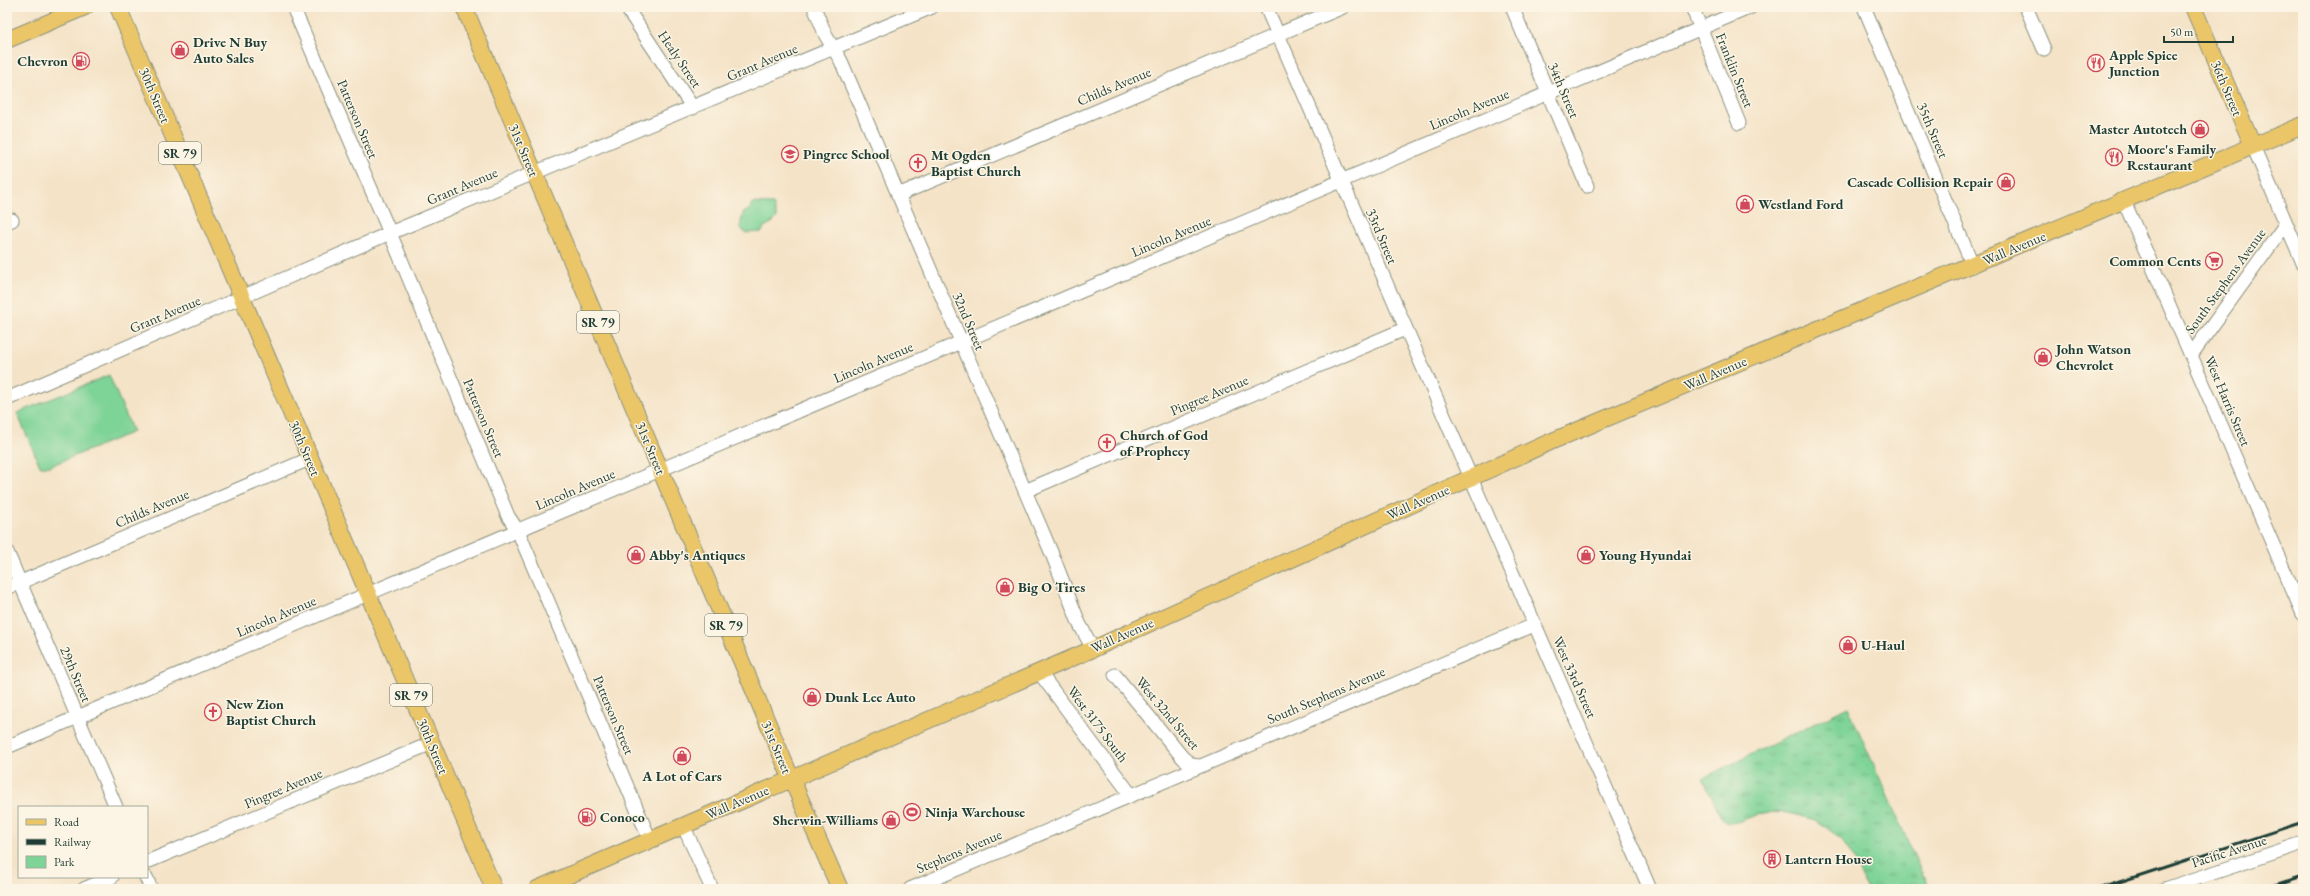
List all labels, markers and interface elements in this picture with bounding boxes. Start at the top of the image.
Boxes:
scale bar [2164,18,2233,44]
text: 50 m [2170,24,2194,40]
street label: Healy Street [654,27,706,92]
street label: Franklin Street [1712,30,1758,111]
place label: Drive N Buy Auto Sales [192,33,267,67]
street label: Grant Avenue [724,39,801,85]
shop icon: Drive N Buy Auto Sales [170,40,190,60]
place label: Apple Spice Junction [2107,46,2178,80]
fuel station icon: Chevron [71,51,91,71]
place label: Chevron [17,52,68,70]
restaurant icon: Apple Spice Junction [2086,53,2106,73]
street label: 36th Street [2207,58,2247,119]
street label: 34th Street [1544,60,1584,121]
street label: Childs Avenue [1074,62,1154,110]
street label: 30th Street [135,65,175,126]
street label: Patterson Street [333,77,383,162]
street label: Lincoln Avenue [1426,84,1512,134]
street label: 35th Street [1913,100,1953,161]
shop icon: Master Autotech [2190,119,2210,139]
place label: Master Autotech [2089,120,2187,138]
street label: 31st Street [505,121,543,180]
place label: Moore's Family Restaurant [2127,140,2216,174]
road number: SR 79 [159,142,201,164]
school or university icon: Pingree School [780,144,800,164]
place label: Pingree School [803,145,890,163]
place label: Mt Ogden Baptist Church [931,146,1021,180]
restaurant icon: Moore's Family Restaurant [2104,147,2124,167]
church icon: Mt Ogden Baptist Church [908,153,928,173]
street label: Grant Avenue [424,163,501,209]
shop icon: Cascade Collision Repair [1996,172,2016,192]
place label: Cascade Collision Repair [1847,173,1993,191]
shop icon: Westland Ford [1735,194,1755,214]
place label: Westland Ford [1758,195,1844,213]
street label: 33rd Street [1362,205,1402,267]
street label: Lincoln Avenue [1128,211,1214,261]
street label: South Stephens Avenue [2181,224,2270,337]
street label: Wall Avenue [1980,226,2049,269]
supermarket icon: Common Cents [2204,251,2224,271]
place label: Common Cents [2109,252,2201,270]
street label: 32nd Street [949,289,990,353]
street label: Grant Avenue [127,291,204,337]
road number: SR 79 [577,311,619,333]
street label: Lincoln Avenue [830,337,916,387]
place label: John Watson Chevrolet [2054,340,2131,374]
shop icon: John Watson Chevrolet [2033,347,2053,367]
street label: Wall Avenue [1681,351,1750,394]
street label: West Harris Street [2201,353,2255,449]
street label: Pingree Avenue [1167,370,1251,420]
street label: Patterson Street [459,376,509,461]
street label: 30th Street [285,418,325,479]
street label: 31st Street [632,419,670,478]
place label: Church of God of Prophecy [1120,426,1208,460]
church icon: Church of God of Prophecy [1097,433,1117,453]
street label: Lincoln Avenue [532,464,618,514]
street label: Wall Avenue [1384,480,1453,524]
street label: Childs Avenue [112,484,192,532]
shop icon: Abby's Antiques [626,545,646,565]
shop icon: Young Hyundai [1576,545,1596,565]
place label: Abby's Antiques [648,546,745,564]
place label: Young Hyundai [1599,546,1691,564]
shop icon: Big O Tires [995,577,1015,597]
place label: Big O Tires [1018,578,1085,596]
street label: Lincoln Avenue [233,591,319,641]
street label: Wall Avenue [1088,613,1157,657]
road number: SR 79 [705,614,747,636]
street label: West 33rd Street [1549,633,1601,721]
shop icon: U-Haul [1838,635,1858,655]
place label: U-Haul [1861,636,1905,654]
street label: 29th Street [56,644,96,705]
street label: South Stephens Avenue [1264,662,1388,728]
street label: Patterson Street [589,673,639,758]
street label: West 32nd Street [1132,673,1204,754]
street label: West 3175 South [1064,682,1132,766]
road number: SR 79 [390,684,432,706]
shop icon: Dunk Lee Auto [802,687,822,707]
place label: Dunk Lee Auto [825,688,916,706]
place label: New Zion Baptist Church [226,695,316,729]
church icon: New Zion Baptist Church [203,702,223,722]
street label: 30th Street [413,716,453,777]
street label: 31st Street [758,718,796,777]
shop icon: A Lot of Cars [672,746,692,766]
street label: Pingree Avenue [241,763,325,813]
place label: A Lot of Cars [641,767,722,785]
street label: Wall Avenue [703,780,772,823]
sports icon: Ninja Warehouse [902,802,922,822]
place label: Ninja Warehouse [925,803,1025,821]
legend [18,806,148,878]
fuel station icon: Conoco [577,807,597,827]
place label: Conoco [600,808,645,826]
shop icon: Sherwin-Williams [881,810,901,830]
place label: Sherwin-Williams [773,811,878,829]
text: Road [54,814,80,830]
street label: Stephens Avenue [914,825,1005,877]
street label: Pacific Avenue [2189,830,2269,872]
text: Railway [54,834,92,850]
building icon: Lantern House [1762,849,1782,869]
place label: Lantern House [1785,850,1872,868]
text: Park [54,854,75,870]

